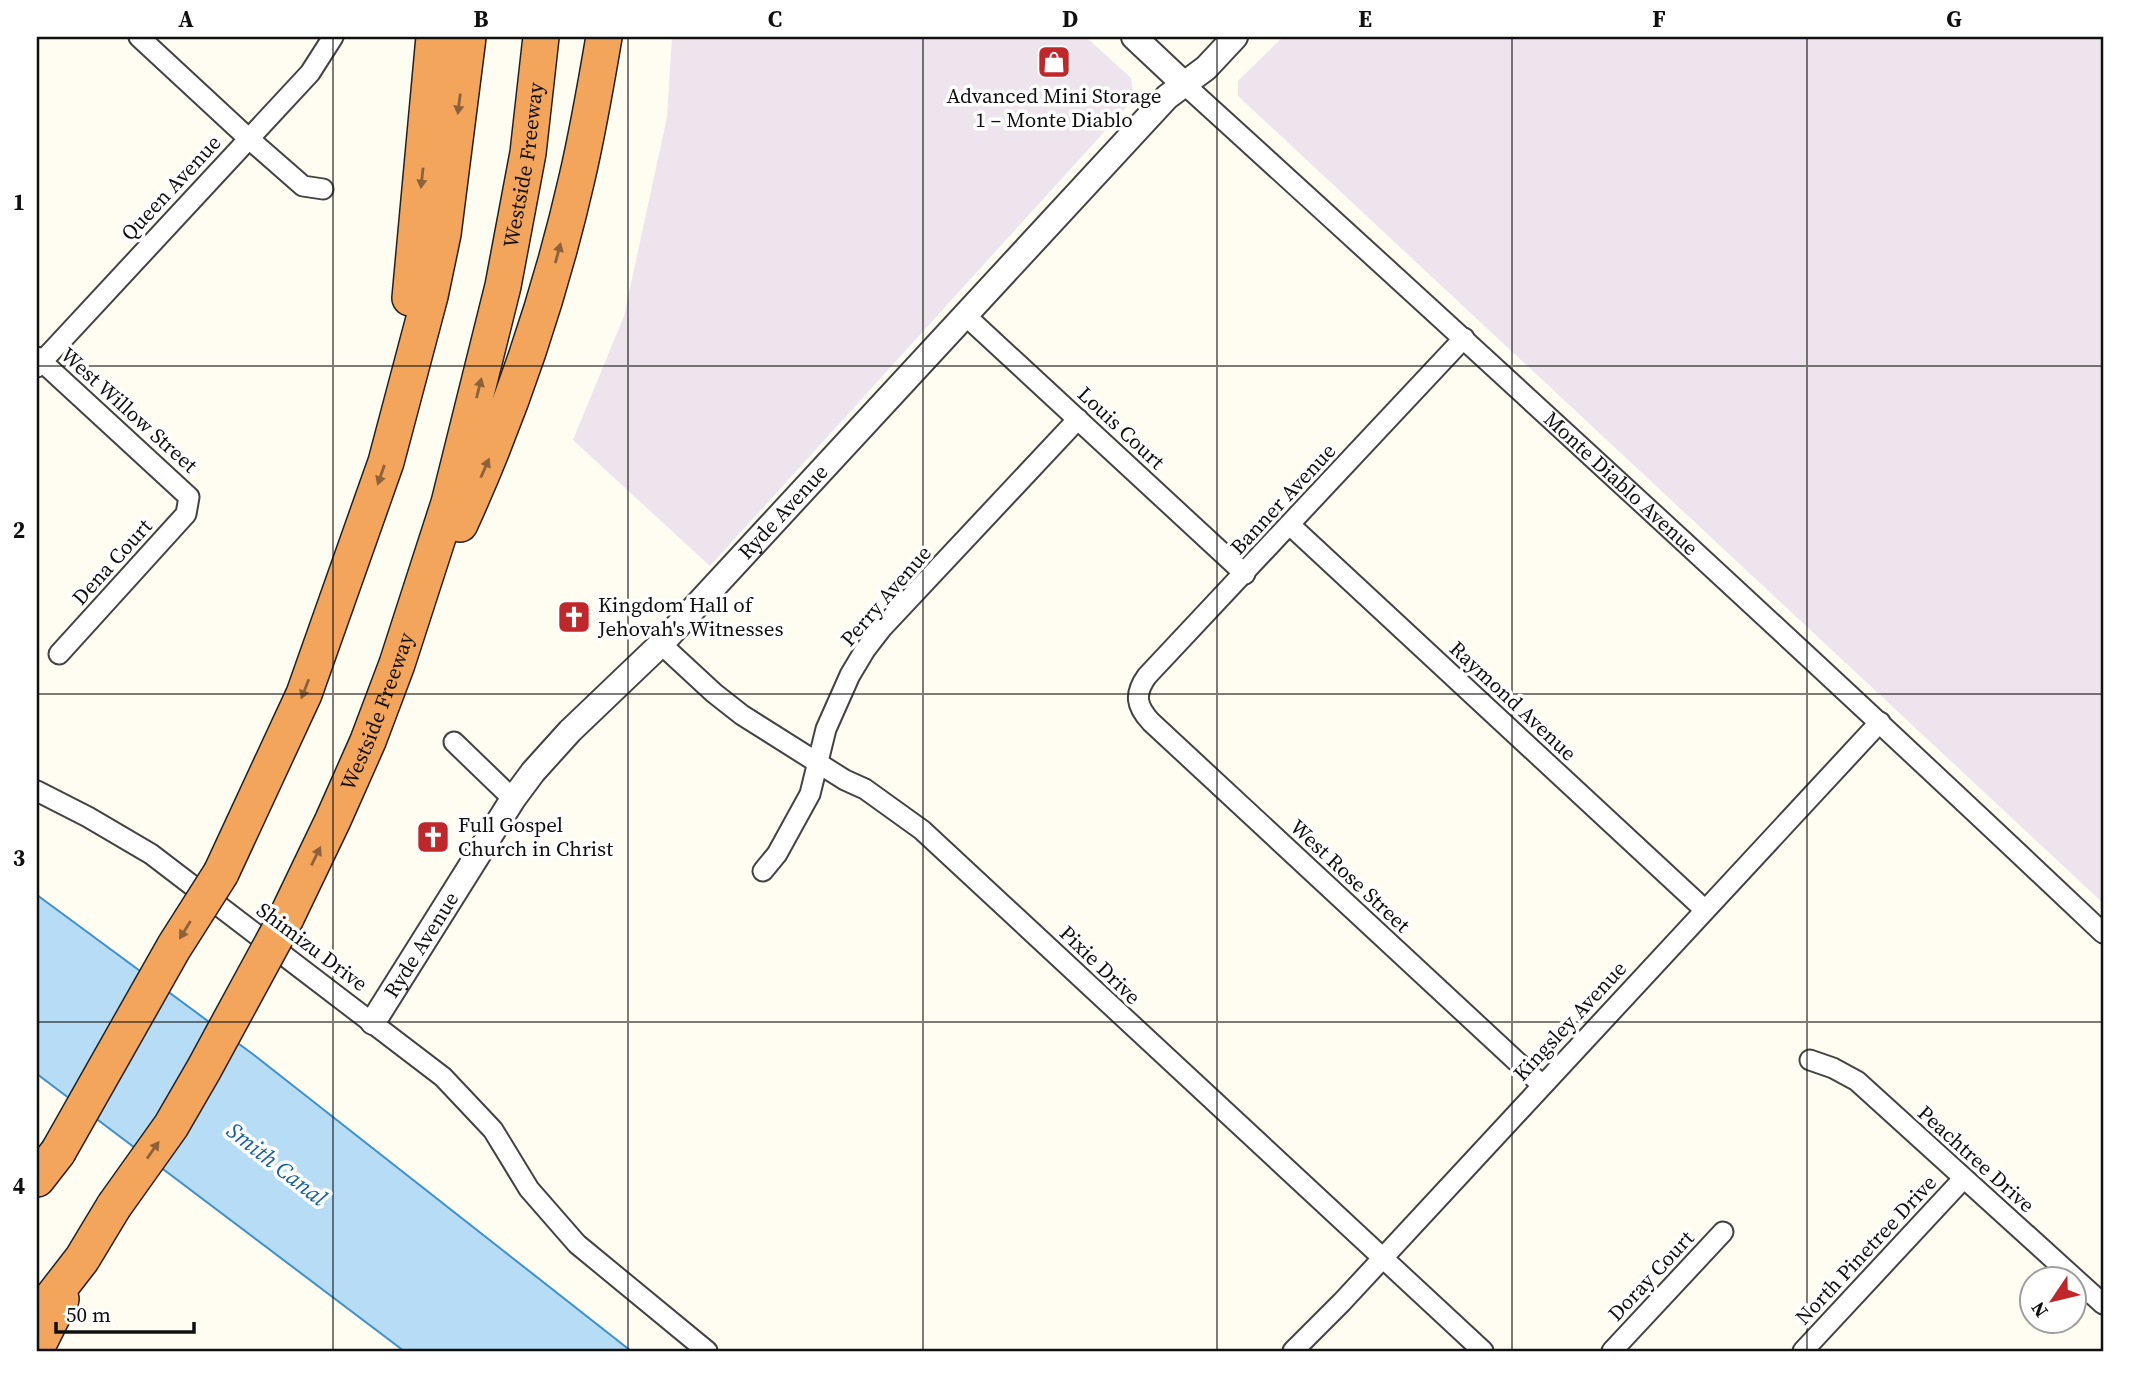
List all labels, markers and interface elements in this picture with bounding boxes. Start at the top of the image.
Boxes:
text: A [178,3,194,35]
text: B [474,3,489,35]
text: C [768,3,782,35]
text: D [1062,3,1078,35]
text: E [1358,3,1372,35]
text: F [1652,3,1666,35]
text: G [1946,3,1962,35]
shop icon: Advanced Mini Storage 1 – Monte Diablo [1035,43,1073,81]
street label: Westside Freeway [496,81,550,250]
place label: Advanced Mini Storage 1 – Monte Diablo [946,81,1162,134]
one-way arrow [454,94,465,116]
street label: Queen Avenue [114,128,227,247]
one-way arrow [416,167,427,189]
text: 1 [13,186,25,218]
one-way arrow [553,242,564,264]
street label: West Willow Street [55,340,204,479]
one-way arrow [474,376,485,398]
street label: Louis Court [1071,380,1171,476]
street label: Monte Diablo Avenue [1538,404,1705,562]
street label: Banner Avenue [1223,437,1342,561]
one-way arrow [480,457,491,478]
street label: Ryde Avenue [731,458,834,565]
one-way arrow [375,464,386,485]
street label: Dena Court [65,512,158,611]
text: 2 [13,514,25,546]
street label: Perry Avenue [834,539,938,652]
place label: Kingdom Hall of Jehovah's Witnesses [597,590,784,643]
church icon: Kingdom Hall of Jehovah's Witnesses [555,598,593,636]
street label: Westside Freeway [333,629,420,795]
street label: Raymond Avenue [1444,634,1583,767]
one-way arrow [300,679,311,700]
place label: Full Gospel Church in Christ [458,810,613,863]
street label: West Rose Street [1284,812,1417,939]
church icon: Full Gospel Church in Christ [414,818,452,856]
text: 3 [13,842,25,874]
one-way arrow [310,846,321,866]
street label: Ryde Avenue [377,886,465,1003]
street label: Shimizu Drive [251,895,374,998]
street label: Pixie Drive [1053,919,1147,1011]
one-way arrow [178,921,191,940]
street label: Kingsley Avenue [1506,954,1633,1087]
street label: Peachtree Drive [1912,1098,2041,1219]
water label: Smith Canal [220,1115,334,1214]
one-way arrow [146,1141,160,1159]
street label: North Pinetree Drive [1789,1168,1943,1331]
text: 4 [13,1170,25,1202]
street label: Doray Court [1601,1224,1700,1327]
north arrow [2018,1266,2088,1336]
scale bar [56,1290,194,1334]
text: N [2024,1296,2054,1323]
text: 50 m [66,1300,111,1329]

